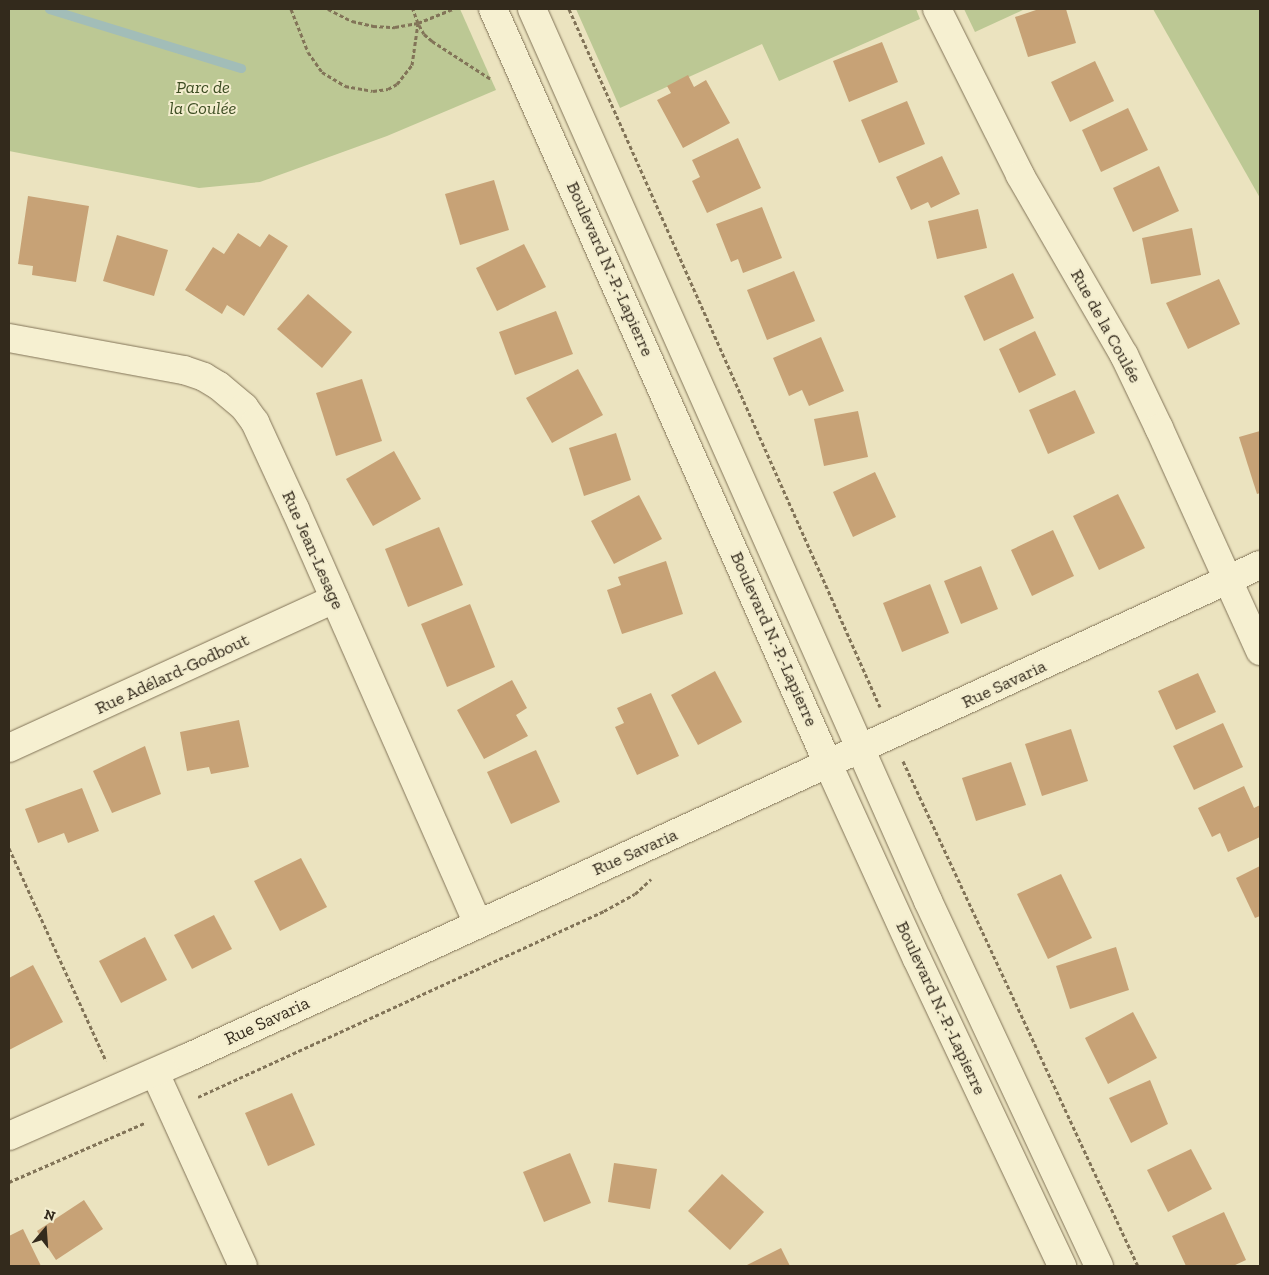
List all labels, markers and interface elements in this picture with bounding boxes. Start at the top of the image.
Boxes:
park label: Parc de la Coulée [170,77,236,120]
street label: Boulevard N.-P.-Lapierre [562,178,658,360]
street label: Rue de la Coulée [1066,265,1146,387]
street label: Rue Jean-Lesage [277,487,349,613]
street label: Boulevard N.-P.-Lapierre [726,548,822,730]
street label: Rue Adélard-Godbout [91,629,253,719]
street label: Rue Savaria [958,655,1050,713]
street label: Rue Savaria [589,824,681,880]
street label: Boulevard N.-P.-Lapierre [891,918,991,1098]
street label: Rue Savaria [221,992,313,1050]
north arrow [20,1205,70,1255]
text: N [42,1206,57,1225]

